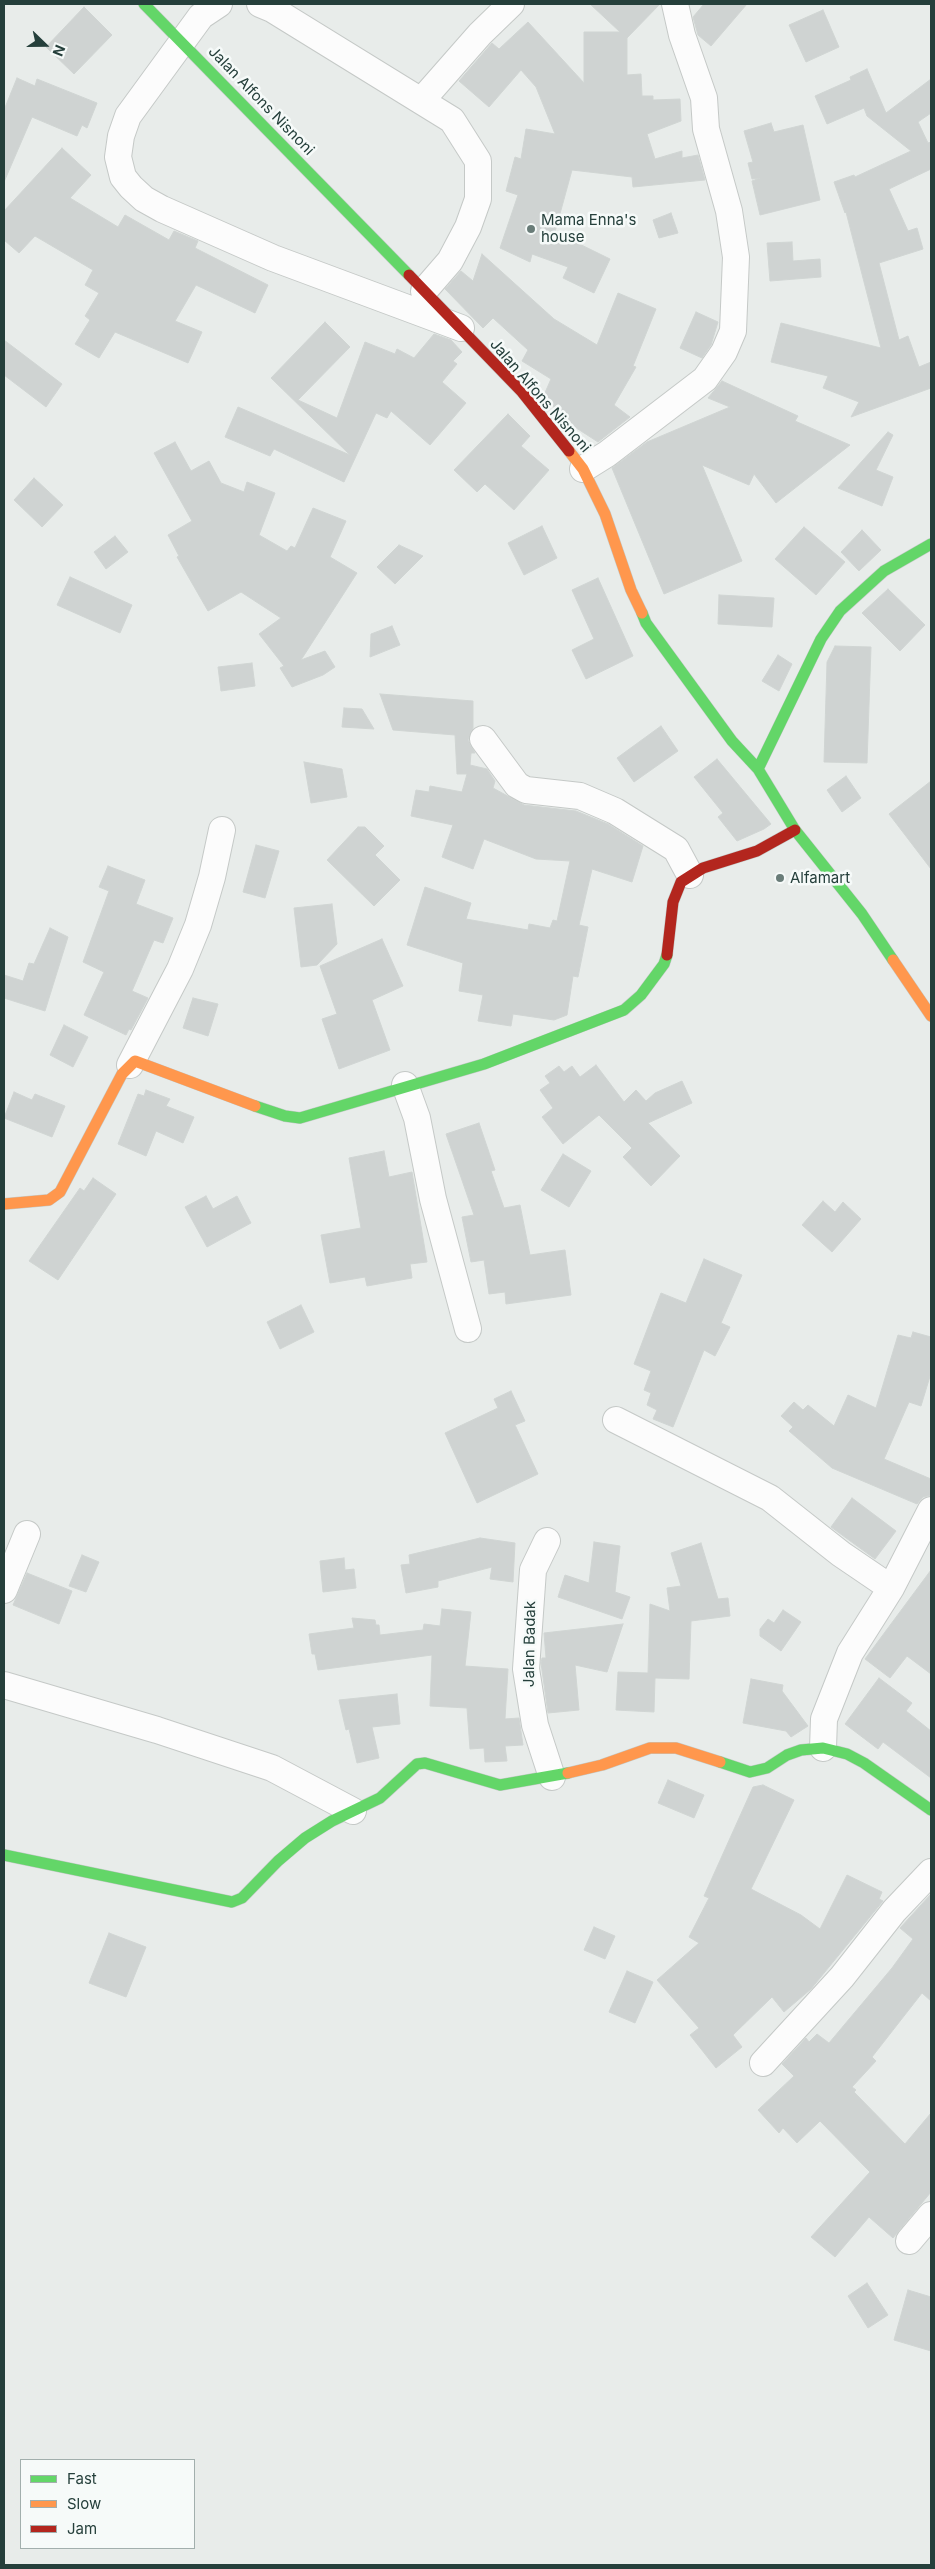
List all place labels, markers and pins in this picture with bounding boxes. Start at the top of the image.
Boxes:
place label: Mama Enna's house [541,211,636,246]
marker: Mama Enna's house [525,223,537,235]
place label: Alfamart [790,869,850,887]
marker: Alfamart [774,872,786,884]

